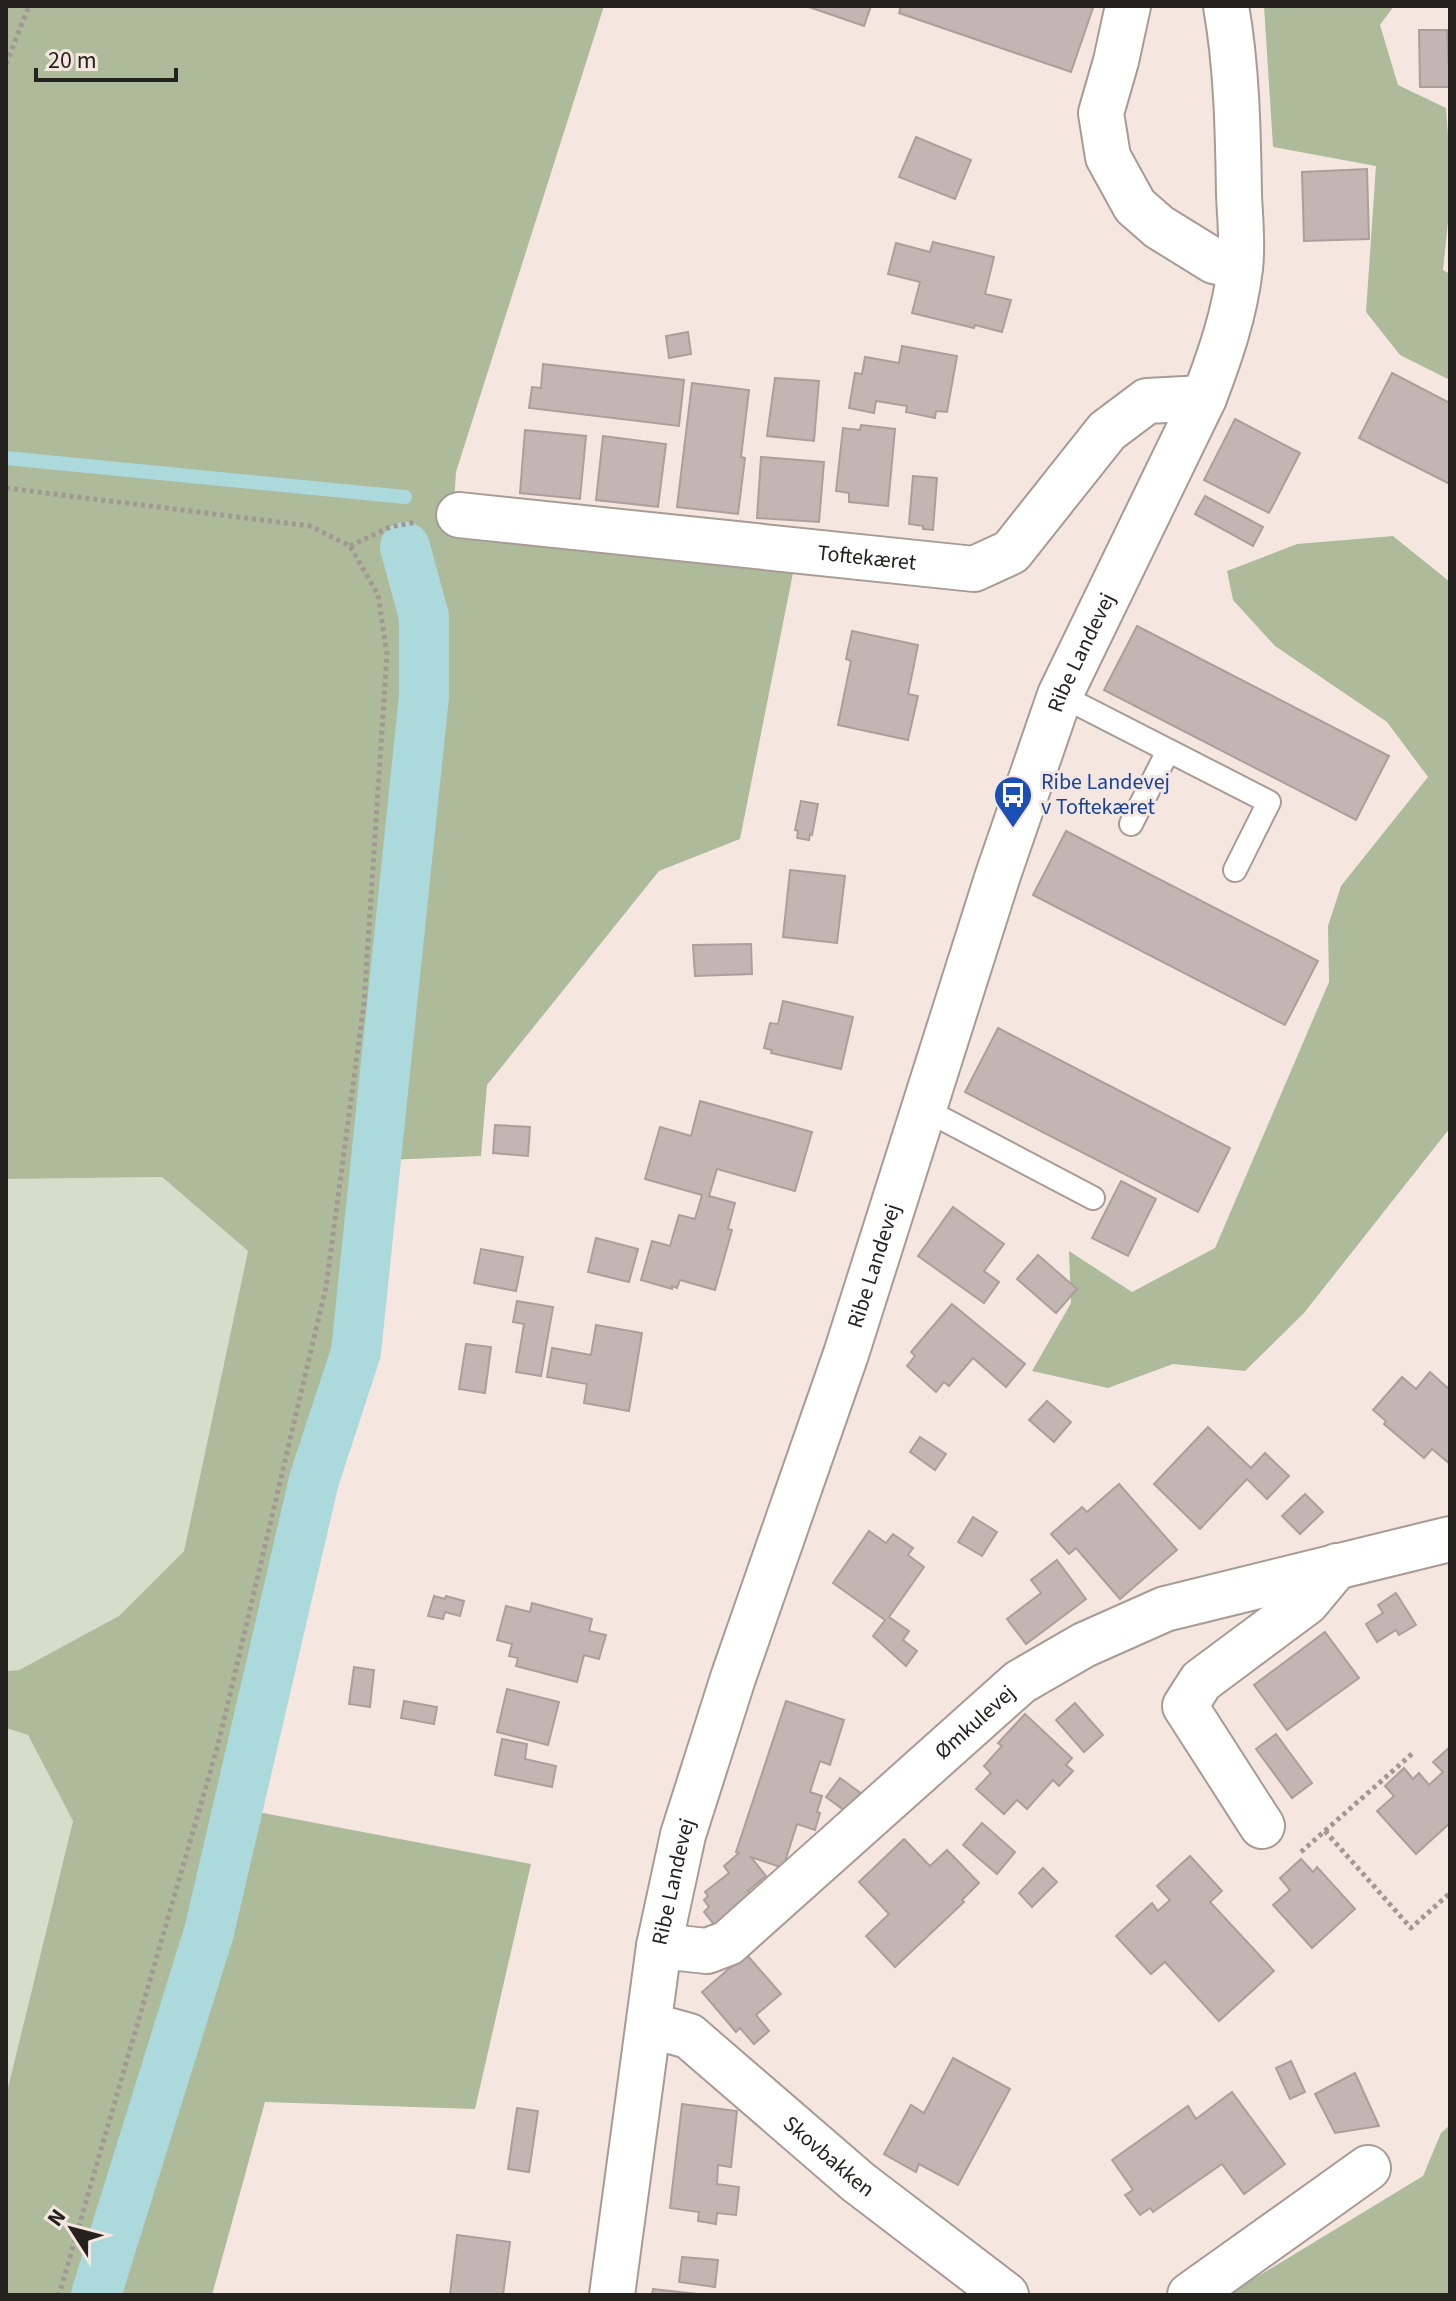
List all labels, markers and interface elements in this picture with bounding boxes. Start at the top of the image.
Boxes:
scale bar [36,32,176,82]
text: 20 m [48,43,97,78]
street label: Toftekæret [816,537,918,579]
street label: Ribe Landevej [1039,587,1123,716]
place label: Ribe Landevej v Toftekæret [1041,766,1170,823]
bus stop icon: Ribe Landevej v Toftekæret [992,774,1034,829]
street label: Ribe Landevej [839,1200,909,1332]
street label: Ømkulevej [928,1677,1022,1767]
street label: Ribe Landevej [644,1814,703,1948]
street label: Skovbakken [776,2108,881,2205]
north arrow [32,2189,112,2269]
text: N [39,2203,74,2233]

